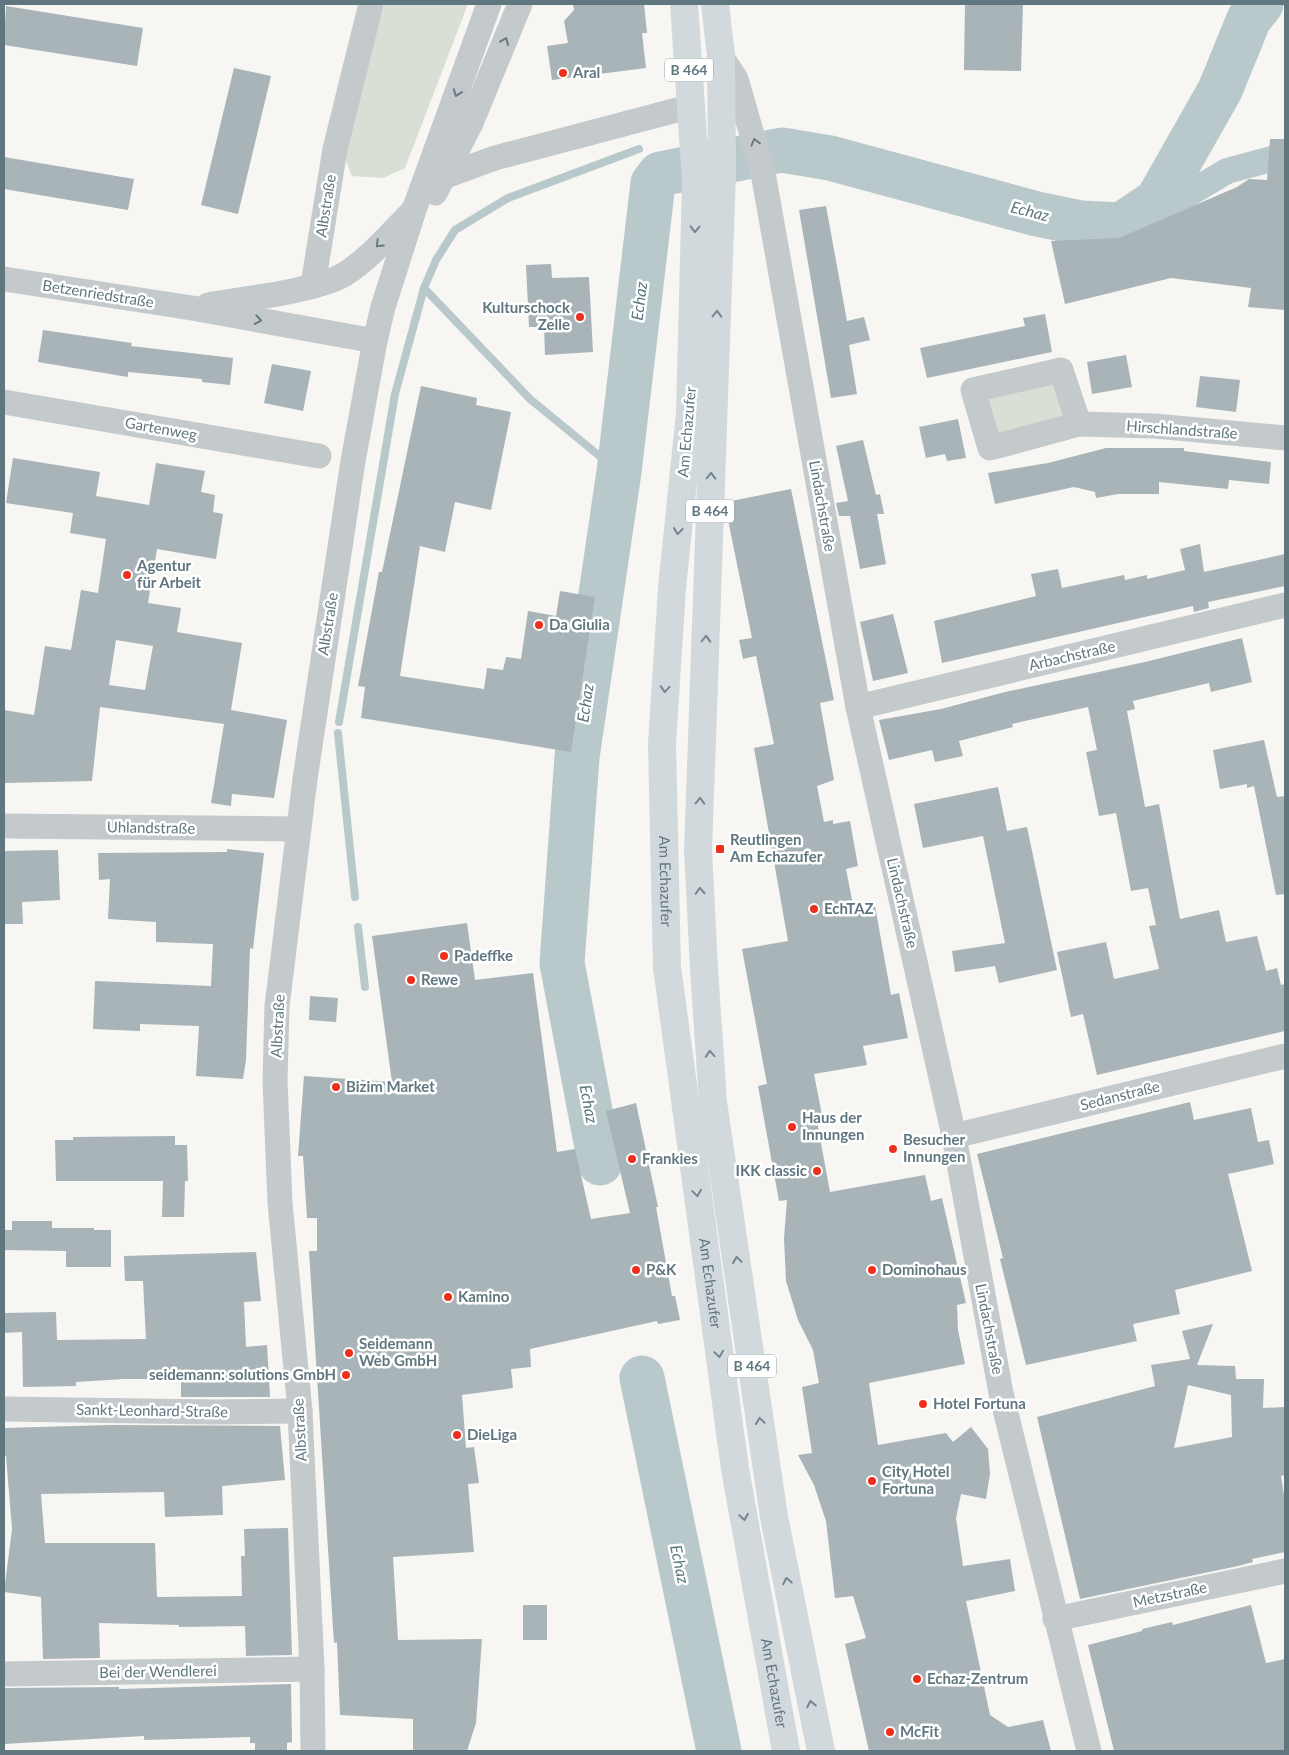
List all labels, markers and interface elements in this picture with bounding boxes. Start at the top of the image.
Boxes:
one-way arrow [499,37,509,46]
road number: B 464 [665,58,713,82]
place label: Aral [572,63,600,81]
marker: Aral [557,67,569,79]
one-way arrow [453,88,463,97]
one-way arrow [750,138,761,147]
street label: Albstraße [311,173,339,239]
water label: Echaz [1009,197,1051,224]
one-way arrow [690,226,700,234]
one-way arrow [376,239,385,248]
street label: Betzenriedstraße [41,275,155,311]
water label: Echaz [627,280,650,321]
place label: Kulturschock Zelle [482,298,571,333]
one-way arrow [712,310,723,318]
marker: Kulturschock Zelle [574,311,586,323]
one-way arrow [253,314,262,325]
street label: Am Echazufer [673,385,699,478]
street label: Gartenweg [124,413,199,443]
street label: Hirschlandstraße [1126,416,1238,442]
street label: Lindachstraße [806,459,840,553]
one-way arrow [706,472,717,480]
road number: B 464 [686,500,734,522]
one-way arrow [673,528,684,536]
place label: Agentur für Arbeit [136,556,202,591]
marker: Agentur für Arbeit [121,569,133,581]
street label: Albstraße [313,591,341,657]
place label: Da Giulia [549,615,610,633]
marker: Da Giulia [533,619,545,631]
one-way arrow [700,635,711,643]
street label: Arbachstraße [1027,636,1117,674]
water label: Echaz [572,682,597,724]
one-way arrow [660,686,671,694]
one-way arrow [695,797,705,804]
street label: Uhlandstraße [107,817,195,837]
place label: Reutlingen Am Echazufer [729,830,823,865]
street label: Am Echazufer [656,835,676,928]
marker: Reutlingen Am Echazufer [714,843,726,855]
street label: Lindachstraße [884,856,922,950]
one-way arrow [695,887,706,895]
place label: EchTAZ [824,899,874,917]
marker: EchTAZ [808,903,820,915]
place label: Padeffke [454,946,513,964]
marker: Padeffke [438,950,450,962]
place label: Rewe [421,970,458,988]
marker: Rewe [405,974,417,986]
street label: Albstraße [266,994,288,1058]
one-way arrow [705,1049,716,1057]
street label: Sedanstraße [1078,1076,1162,1114]
place label: Bizim Market [346,1077,435,1095]
marker: Bizim Market [330,1081,342,1093]
water label: Echaz [576,1083,603,1125]
place label: Haus der Innungen [802,1108,864,1143]
marker: Haus der Innungen [786,1121,798,1133]
place label: Besucher Innungen [903,1130,966,1165]
marker: Besucher Innungen [887,1143,899,1155]
place label: Frankies [642,1149,698,1167]
marker: Frankies [626,1153,638,1165]
place label: IKK classic [736,1161,807,1179]
marker: IKK classic [811,1165,823,1177]
one-way arrow [691,1189,701,1197]
street label: Am Echazufer [696,1237,726,1330]
one-way arrow [732,1256,742,1265]
place label: P&K [646,1260,677,1278]
place label: Dominohaus [882,1260,967,1278]
marker: P&K [630,1264,642,1276]
marker: Dominohaus [866,1264,878,1276]
street label: Lindachstraße [972,1282,1008,1376]
place label: Kamino [458,1287,510,1305]
marker: Kamino [442,1291,454,1303]
place label: Seidemann Web GmbH [359,1334,437,1369]
marker: Seidemann Web GmbH [343,1347,355,1359]
one-way arrow [713,1350,724,1358]
road number: B 464 [728,1354,776,1378]
place label: seidemann: solutions GmbH [149,1365,336,1383]
marker: seidemann: solutions GmbH [340,1369,352,1381]
place label: Hotel Fortuna [933,1394,1026,1412]
street label: Albstraße [288,1398,310,1462]
marker: Hotel Fortuna [917,1398,929,1410]
street label: Sankt-Leonhard-Straße [76,1400,228,1420]
one-way arrow [755,1417,766,1425]
place label: DieLiga [467,1425,517,1443]
marker: DieLiga [451,1429,463,1441]
place label: City Hotel Fortuna [882,1462,950,1497]
marker: City Hotel Fortuna [866,1475,878,1487]
one-way arrow [738,1513,748,1521]
water label: Echaz [667,1543,694,1585]
one-way arrow [782,1577,792,1586]
street label: Metzstraße [1131,1577,1208,1611]
street label: Am Echazufer [758,1637,792,1730]
street label: Bei der Wendlerei [99,1661,217,1681]
place label: Echaz-Zentrum [927,1669,1028,1687]
marker: Echaz-Zentrum [911,1673,923,1685]
one-way arrow [807,1699,817,1708]
place label: McFit [900,1722,939,1740]
marker: McFit [884,1726,896,1738]

